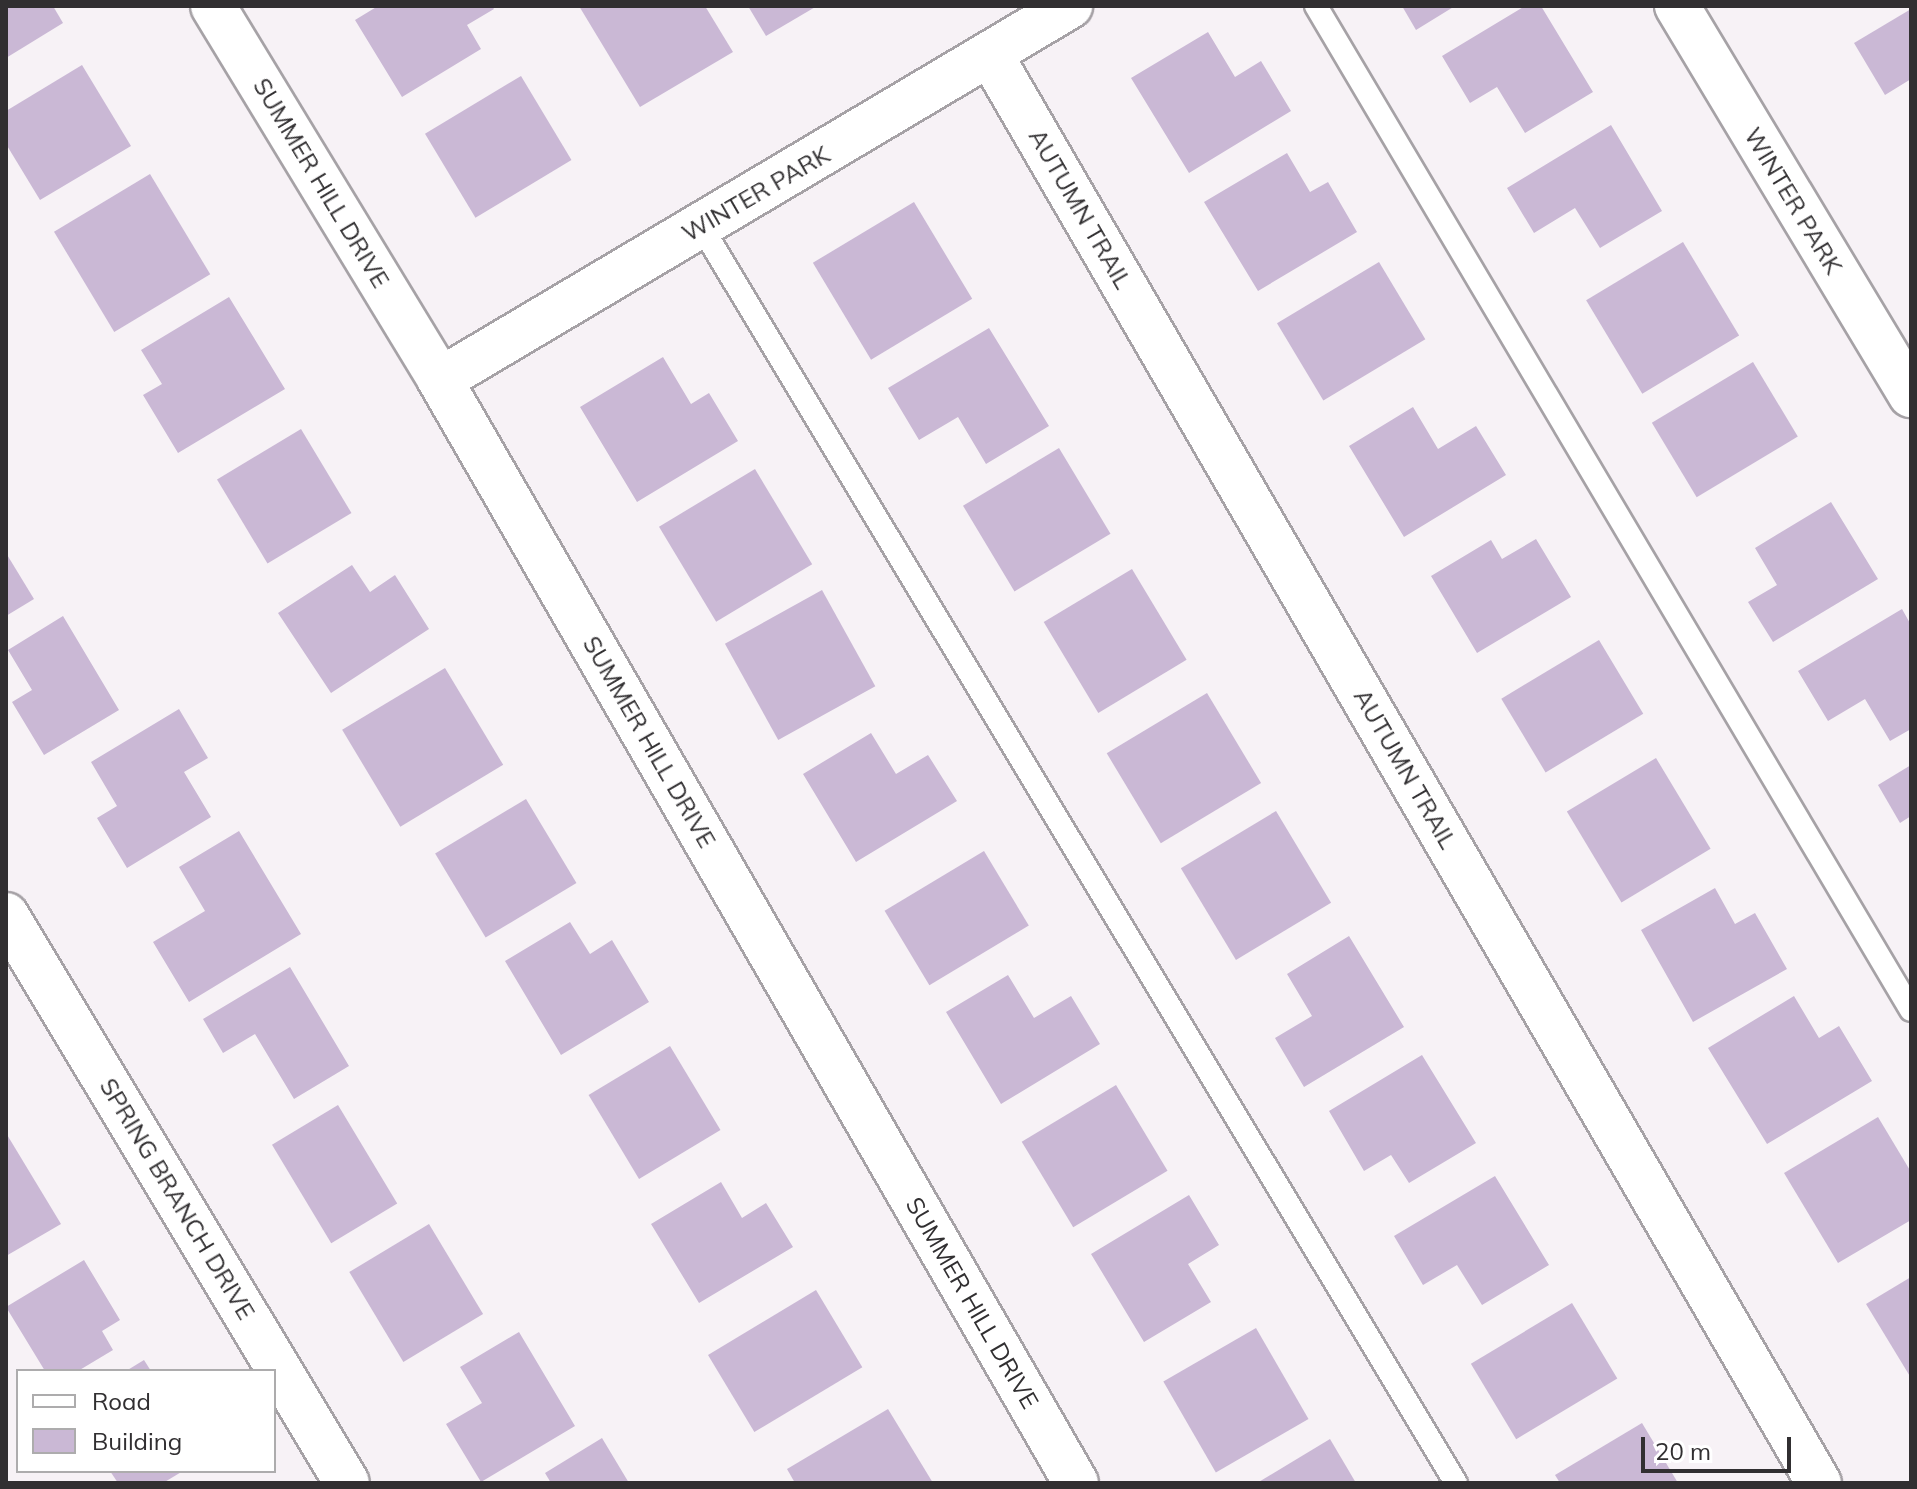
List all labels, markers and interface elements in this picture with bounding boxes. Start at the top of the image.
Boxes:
street label: SUMMER HILL DRIVE [247,73,395,293]
street label: WINTER PARK [1738,123,1848,279]
street label: AUTUMN TRAIL [1023,124,1137,294]
street label: WINTER PARK [677,140,835,248]
street label: SUMMER HILL DRIVE [577,631,721,853]
street label: AUTUMN TRAIL [1348,684,1462,854]
street label: SPRING BRANCH DRIVE [94,1073,260,1325]
street label: SUMMER HILL DRIVE [900,1192,1044,1414]
legend [16,1369,276,1473]
text: Road [92,1386,151,1416]
scale bar [1645,1421,1795,1471]
text: Building [92,1426,182,1456]
text: 20 m [1655,1436,1711,1466]

